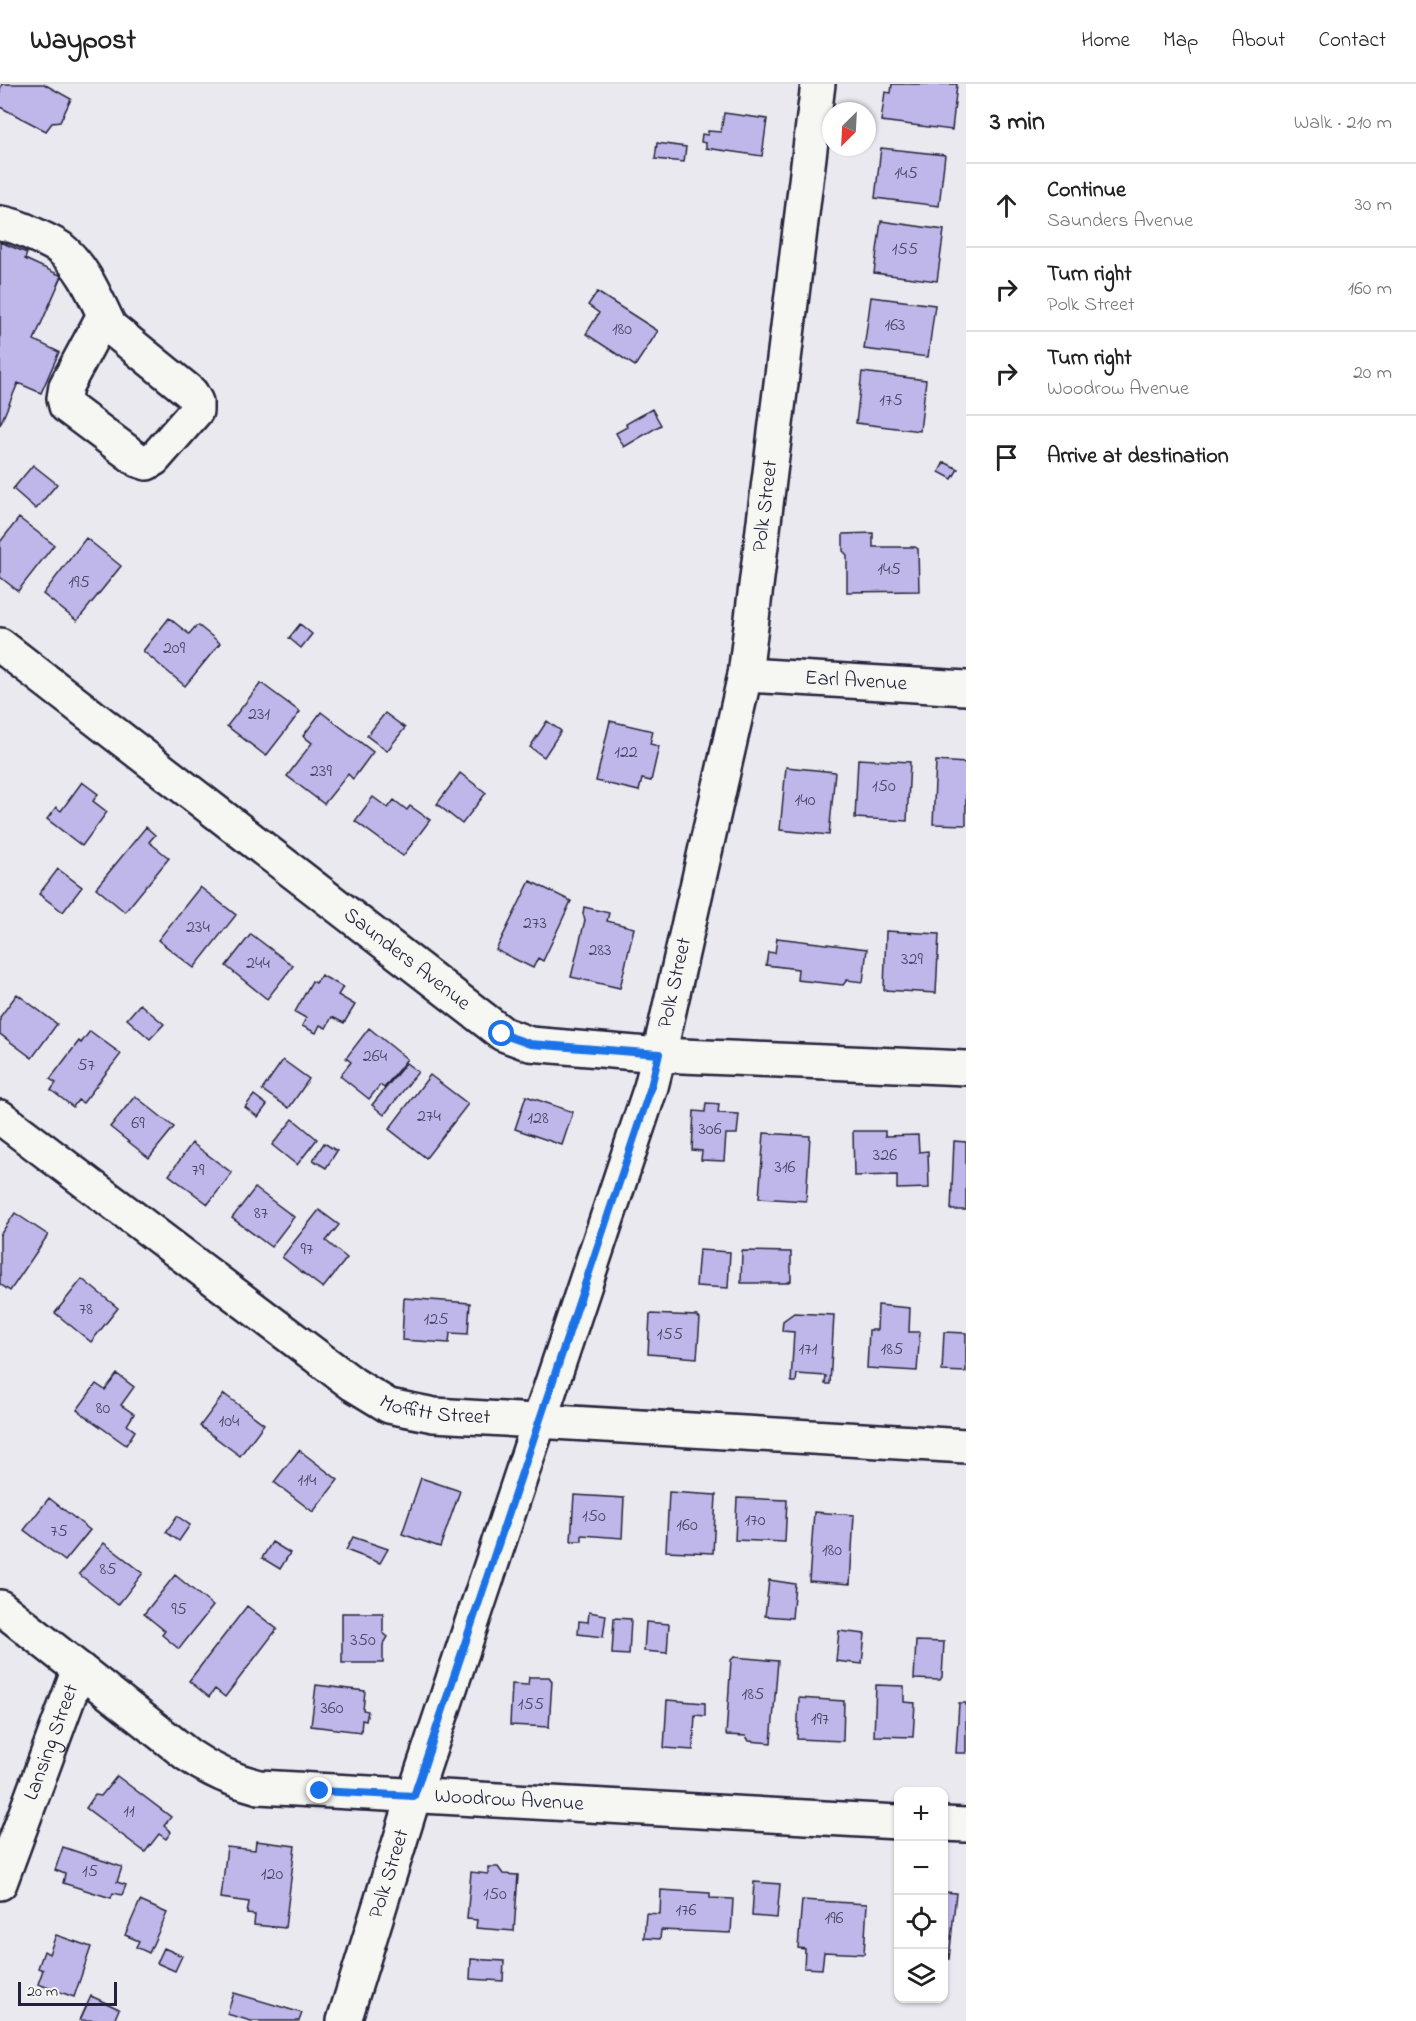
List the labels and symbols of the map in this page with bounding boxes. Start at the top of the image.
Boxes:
north arrow [822,102,876,156]
house number: 145 [894,161,918,187]
house number: 155 [892,237,918,263]
house number: 163 [884,313,906,339]
house number: 180 [612,317,632,343]
house number: 175 [879,388,903,414]
street label: Polk Street [745,459,786,554]
house number: 145 [877,557,901,583]
house number: 195 [68,570,90,596]
house number: 209 [163,636,186,662]
street label: Earl Avenue [804,664,908,700]
house number: 231 [248,702,270,728]
house number: 122 [614,740,638,766]
house number: 239 [310,759,332,785]
house number: 150 [872,774,896,800]
house number: 140 [795,788,816,814]
street label: Saunders Avenue [337,901,477,1019]
house number: 273 [523,911,547,937]
house number: 234 [186,915,210,941]
street label: Polk Street [650,935,700,1031]
house number: 283 [588,938,612,964]
house number: 329 [901,947,923,973]
house number: 244 [246,951,270,977]
route start [488,1020,514,1046]
house number: 264 [363,1044,388,1070]
house number: 57 [77,1053,95,1079]
house number: 274 [417,1104,441,1130]
house number: 128 [527,1106,549,1132]
house number: 69 [131,1111,145,1137]
house number: 306 [698,1117,722,1143]
house number: 326 [873,1143,897,1169]
house number: 316 [774,1155,796,1181]
house number: 79 [192,1158,205,1184]
house number: 87 [254,1201,269,1227]
house number: 97 [301,1237,314,1263]
house number: 78 [79,1297,93,1323]
house number: 125 [424,1307,448,1333]
house number: 155 [657,1322,683,1348]
house number: 171 [799,1337,818,1363]
house number: 185 [881,1337,903,1363]
street label: Moffitt Street [373,1388,491,1433]
house number: 80 [96,1396,110,1422]
house number: 104 [219,1409,240,1435]
house number: 114 [298,1468,317,1494]
house number: 150 [582,1504,606,1530]
house number: 170 [745,1508,766,1534]
house number: 160 [676,1513,698,1539]
house number: 75 [50,1519,68,1545]
house number: 180 [822,1538,842,1564]
house number: 85 [99,1557,117,1583]
house number: 95 [171,1597,187,1623]
house number: 350 [350,1628,376,1654]
street label: Lansing Street [17,1680,87,1805]
house number: 185 [742,1682,764,1708]
house number: 155 [518,1692,544,1718]
house number: 360 [320,1696,344,1722]
house number: 197 [811,1707,830,1733]
route end [306,1777,332,1803]
street label: Woodrow Avenue [434,1782,585,1820]
house number: 11 [123,1799,135,1825]
street label: Polk Street [362,1825,418,1922]
house number: 15 [82,1859,98,1885]
house number: 120 [261,1862,283,1888]
house number: 150 [483,1882,507,1908]
house number: 176 [675,1898,697,1924]
house number: 196 [824,1906,844,1932]
scale bar [18,1979,117,2006]

